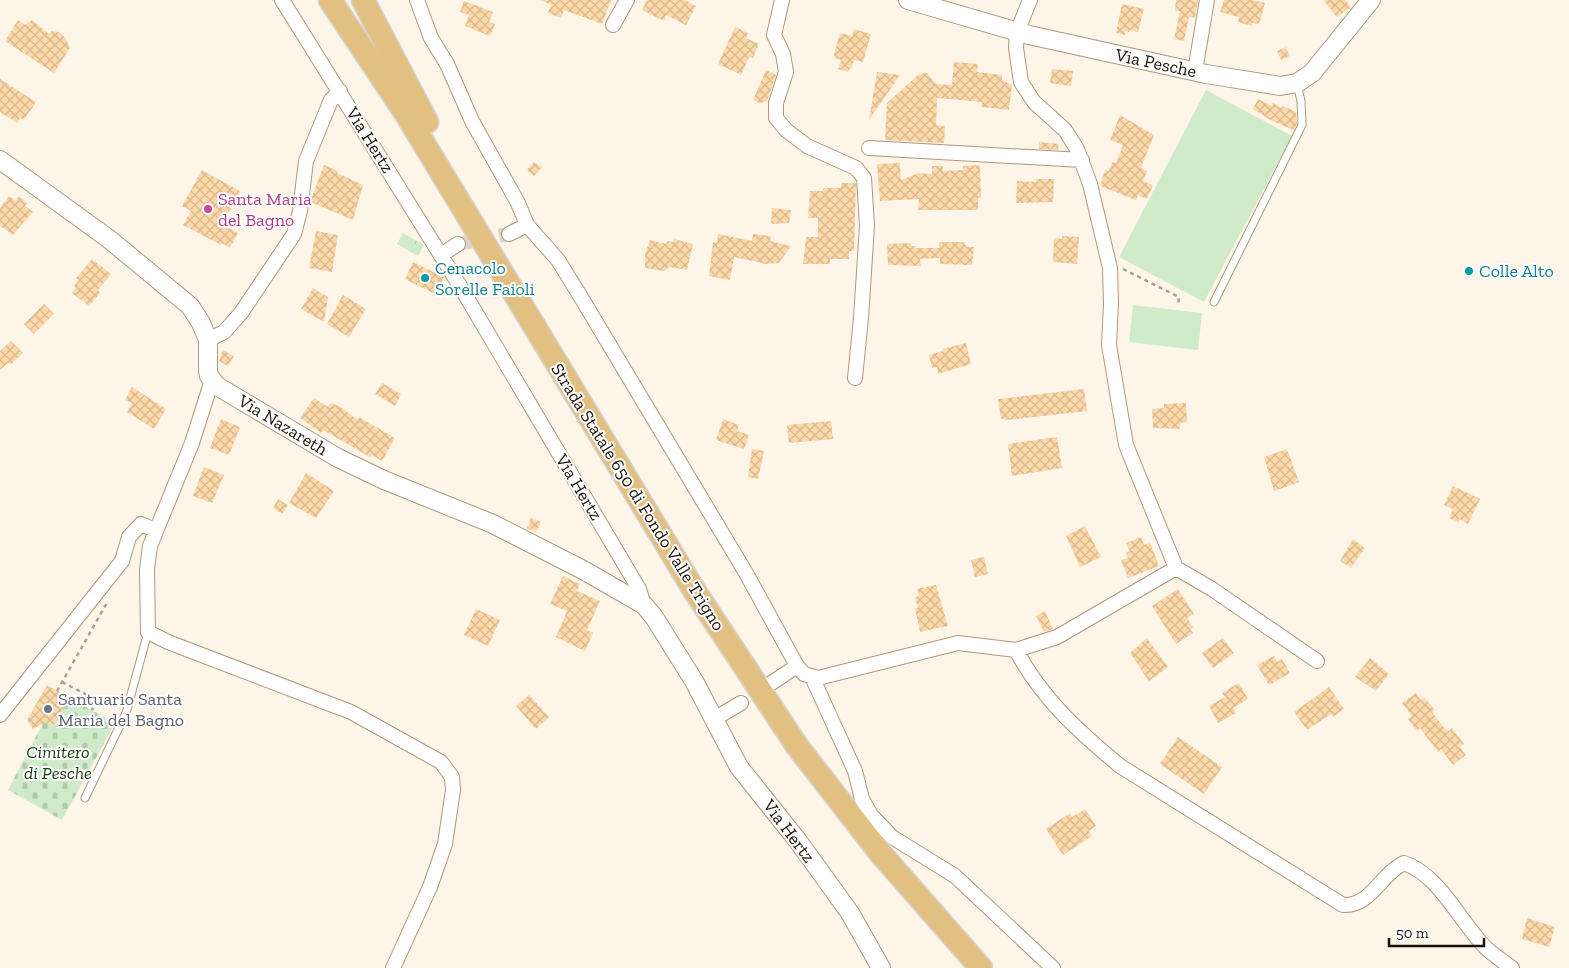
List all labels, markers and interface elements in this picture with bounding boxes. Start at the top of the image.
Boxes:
street label: Via Pesche [1113,43,1199,82]
street label: Via Hertz [341,102,399,177]
place label: Santa Maria del Bagno [218,188,312,231]
marker: Santa Maria del Bagno [202,203,214,215]
place label: Cenacolo Sorelle Faioli [435,257,535,300]
place label: Colle Alto [1479,260,1554,282]
marker: Colle Alto [1463,265,1475,277]
marker: Cenacolo Sorelle Faioli [419,272,431,284]
street label: Strada Statale 650 di Fondo Valle Trigno [546,359,730,635]
street label: Via Nazareth [233,389,332,460]
street label: Via Hertz [550,449,607,524]
place label: Santuario Santa Maria del Bagno [58,688,184,731]
marker: Santuario Santa Maria del Bagno [42,703,54,715]
park label: Cimitero di Pesche [24,741,92,784]
street label: Via Hertz [758,794,820,867]
scale bar [1389,916,1484,948]
text: 50 m [1396,924,1429,942]

